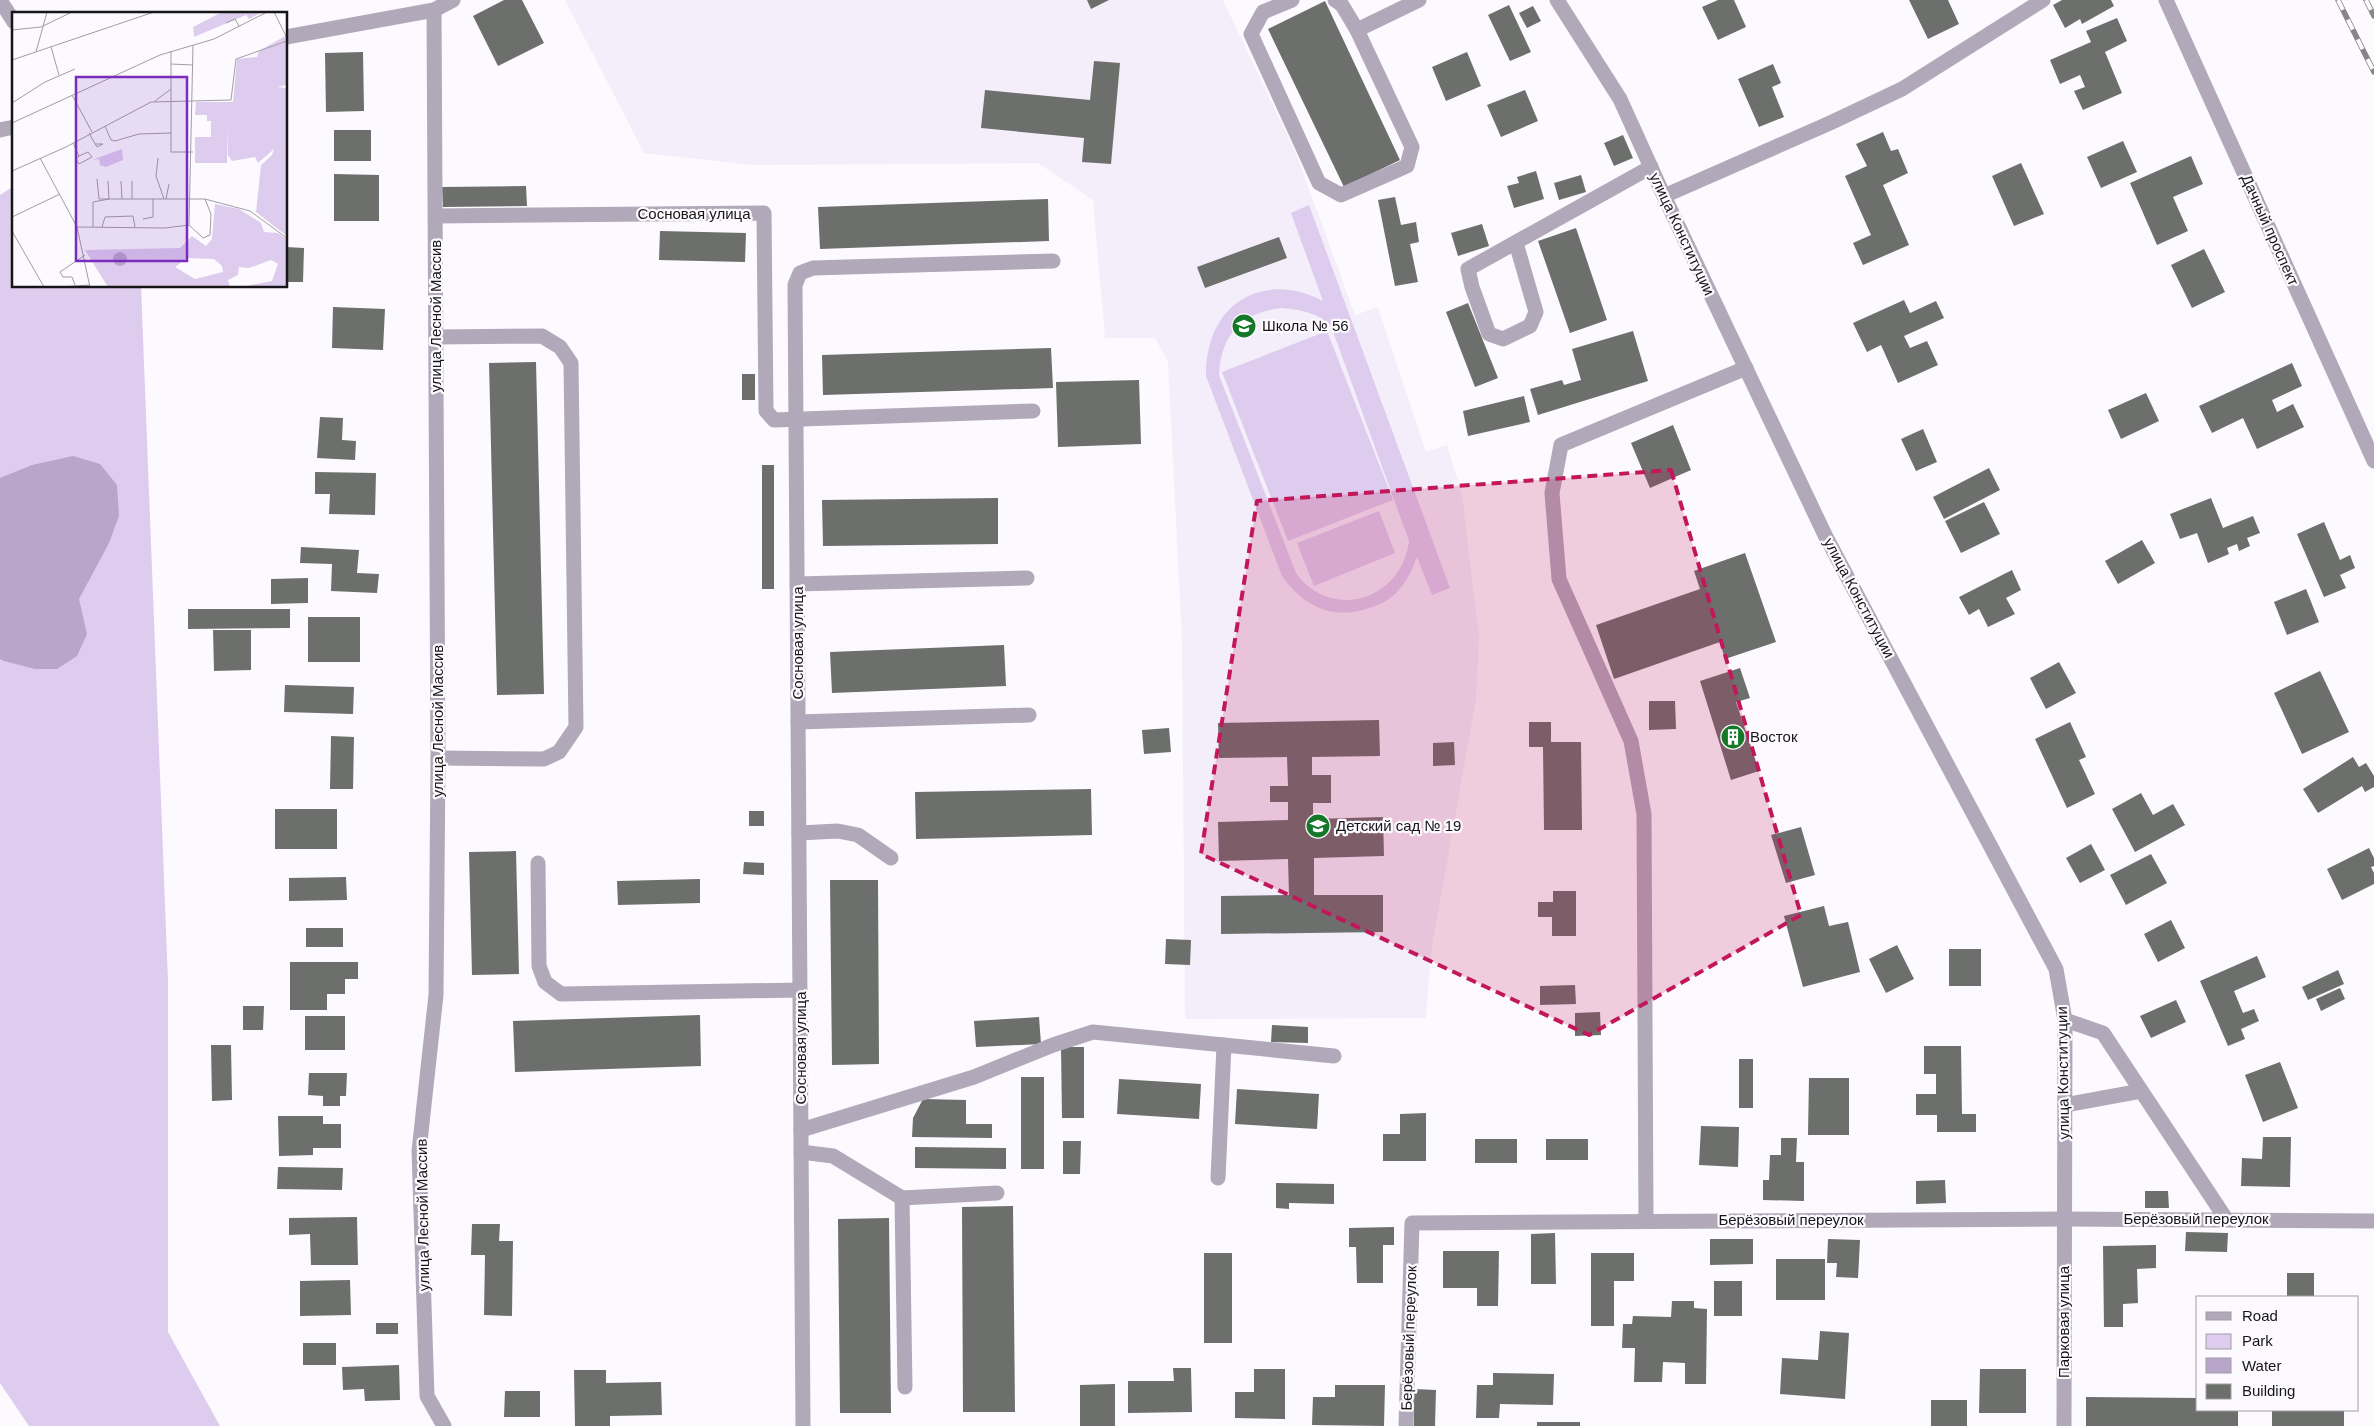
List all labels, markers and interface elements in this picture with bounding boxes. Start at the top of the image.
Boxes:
inset map [12,12,288,288]
street label: улица Конституции [1647,170,1718,298]
street label: Дачный проспект [2238,172,2303,288]
street label: Сосновая улица [638,205,751,222]
street label: улица Лесной Массив [427,240,444,392]
school or university icon: Школа № 56 [1231,313,1257,339]
place label: Школа № 56 [1262,317,1349,334]
street label: улица Конституции [1821,535,1898,661]
street label: Сосновая улица [789,586,806,699]
street label: улица Лесной Массив [429,645,446,797]
building icon: Восток [1720,724,1746,750]
place label: Восток [1750,728,1798,745]
school or university icon: Детский сад № 19 [1305,813,1331,839]
place label: Детский сад № 19 [1336,817,1461,834]
street label: Сосновая улица [792,991,809,1104]
street label: улица Конституции [2053,1006,2072,1140]
street label: улица Лесной Массив [413,1139,432,1291]
street label: Берёзовый переулок [2123,1210,2269,1227]
street label: Берёзовый переулок [1718,1211,1864,1228]
street label: Берёзовый переулок [1397,1265,1420,1411]
street label: Парковая улица [2055,1265,2072,1378]
legend [2196,1296,2359,1411]
text: Road [2242,1307,2278,1324]
text: Park [2242,1332,2273,1349]
text: Water [2242,1357,2281,1374]
text: Building [2242,1382,2295,1399]

